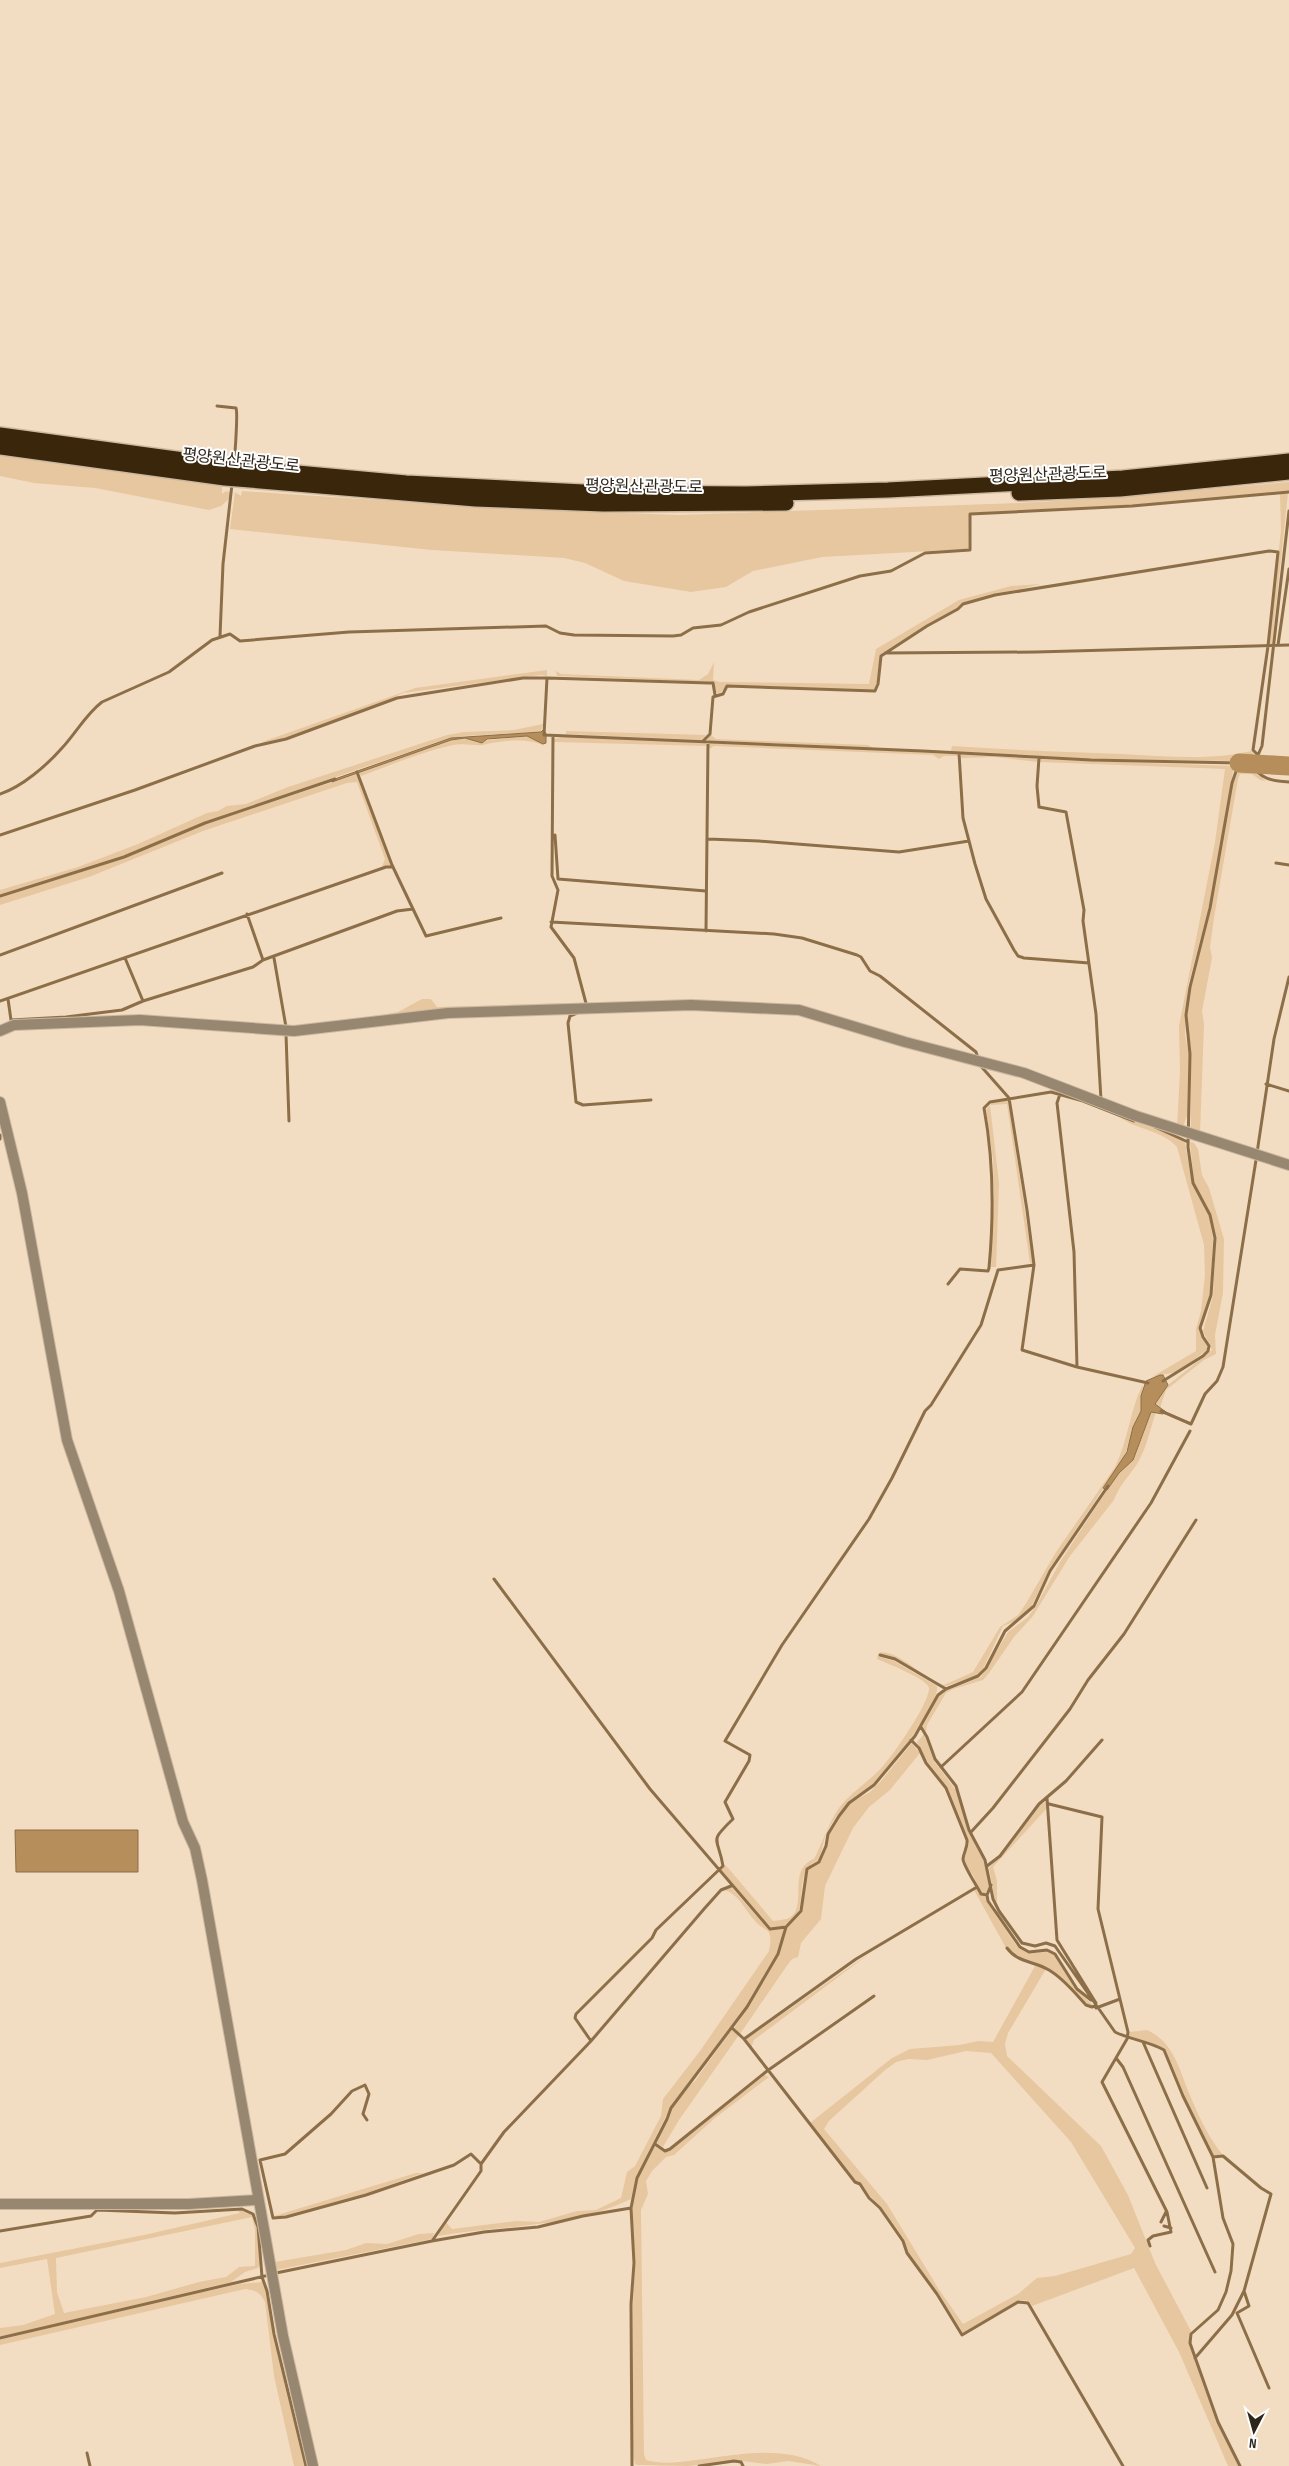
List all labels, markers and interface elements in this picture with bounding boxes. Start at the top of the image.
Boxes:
street label: 평양원산관광도로 [181,445,301,477]
street label: 평양원산관광도로 [989,463,1107,487]
street label: 평양원산관광도로 [585,476,703,498]
north arrow [1229,2406,1279,2456]
text: N [1248,2435,1257,2452]

